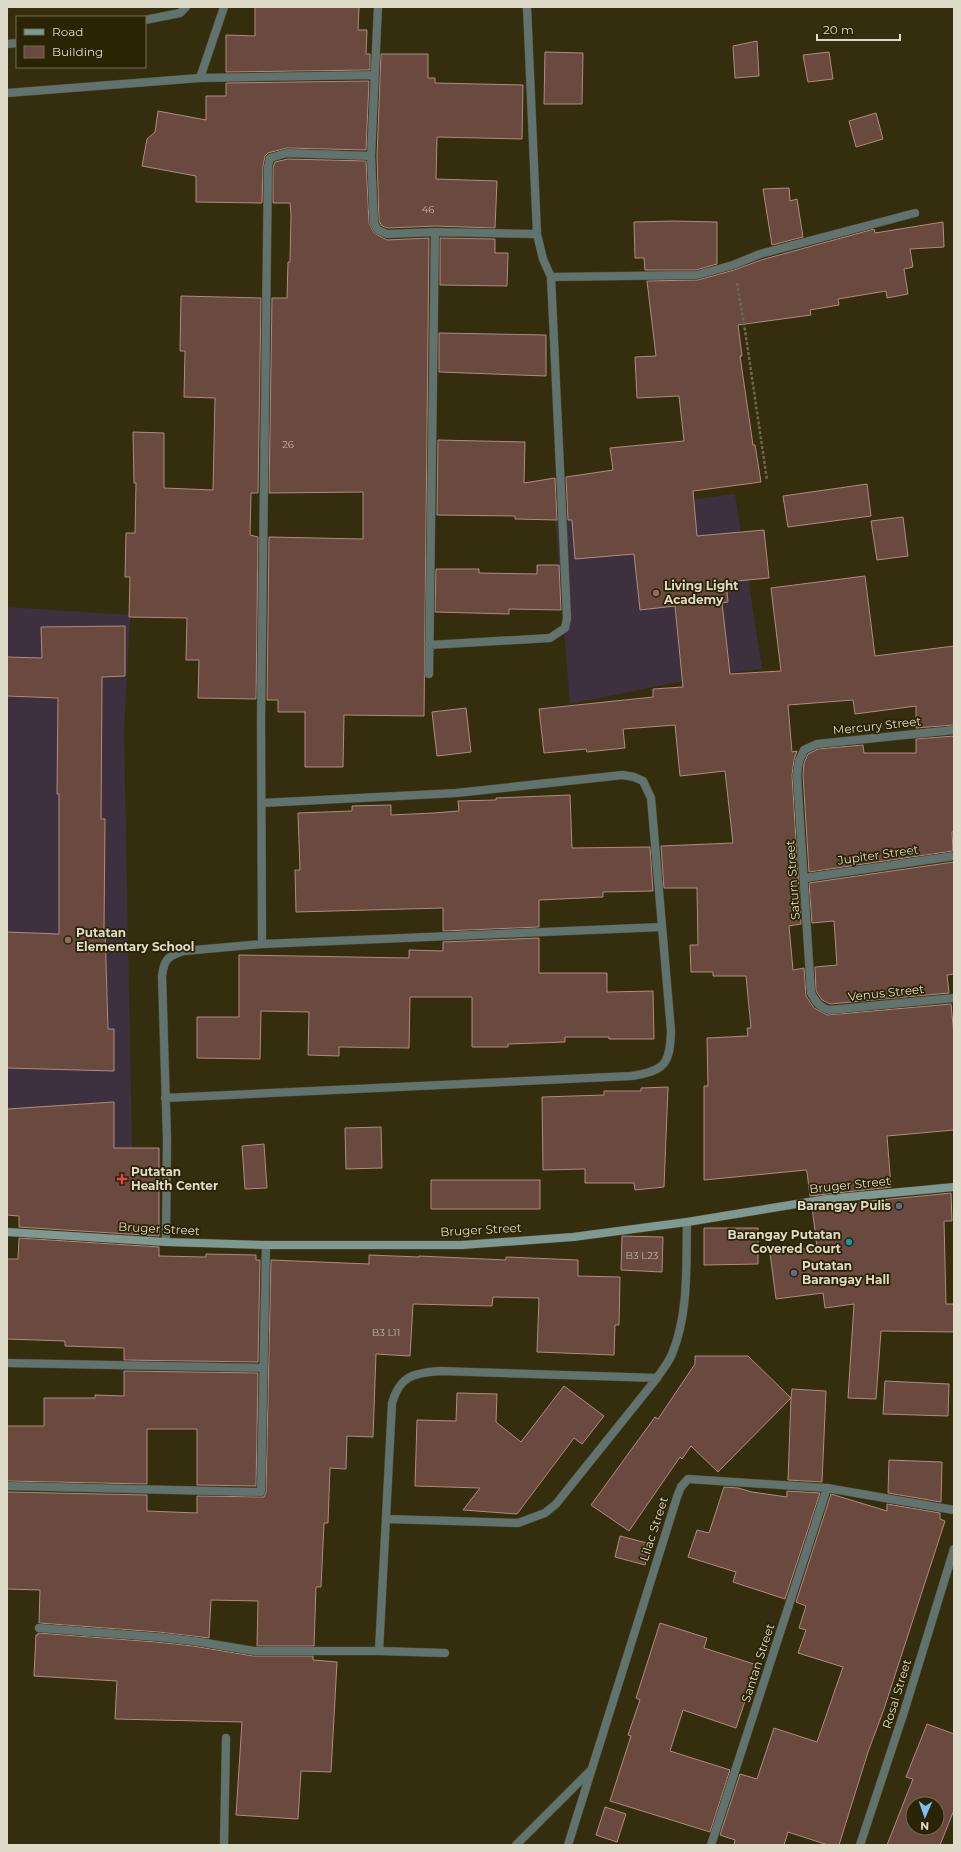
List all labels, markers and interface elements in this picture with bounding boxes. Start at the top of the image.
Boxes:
legend [16,16,146,68]
scale bar [817,16,900,42]
text: 20 m [823,22,854,37]
text: Road [52,24,83,39]
text: Building [52,44,103,59]
house number: 46 [422,203,434,216]
house number: 26 [282,438,294,451]
place label: Living Light Academy [663,578,739,607]
marker: Living Light Academy [651,588,661,598]
street label: Mercury Street [832,713,922,738]
street label: Saturn Street [782,840,803,920]
street label: Jupiter Street [836,841,919,868]
place label: Putatan Elementary School [76,925,194,954]
marker: Putatan Elementary School [63,935,73,945]
street label: Venus Street [847,981,925,1004]
place label: Putatan Health Center [131,1164,218,1193]
marker: Putatan Health Center [116,1173,128,1185]
street label: Bruger Street [809,1173,891,1196]
place label: Barangay Pulis [797,1198,892,1213]
marker: Barangay Pulis [894,1201,904,1211]
street label: Bruger Street [118,1219,200,1238]
street label: Bruger Street [440,1220,522,1239]
place label: Barangay Putatan Covered Court [728,1227,842,1256]
marker: Barangay Putatan Covered Court [844,1237,854,1247]
house number: B3 L23 [625,1249,659,1262]
place label: Putatan Barangay Hall [802,1258,890,1287]
marker: Putatan Barangay Hall [789,1268,799,1278]
house number: B3 L11 [372,1326,400,1339]
street label: Lilac Street [636,1495,671,1563]
street label: Santan Street [738,1622,777,1704]
street label: Rosal Street [879,1657,914,1730]
north arrow [905,1796,945,1836]
text: N [920,1819,929,1833]

